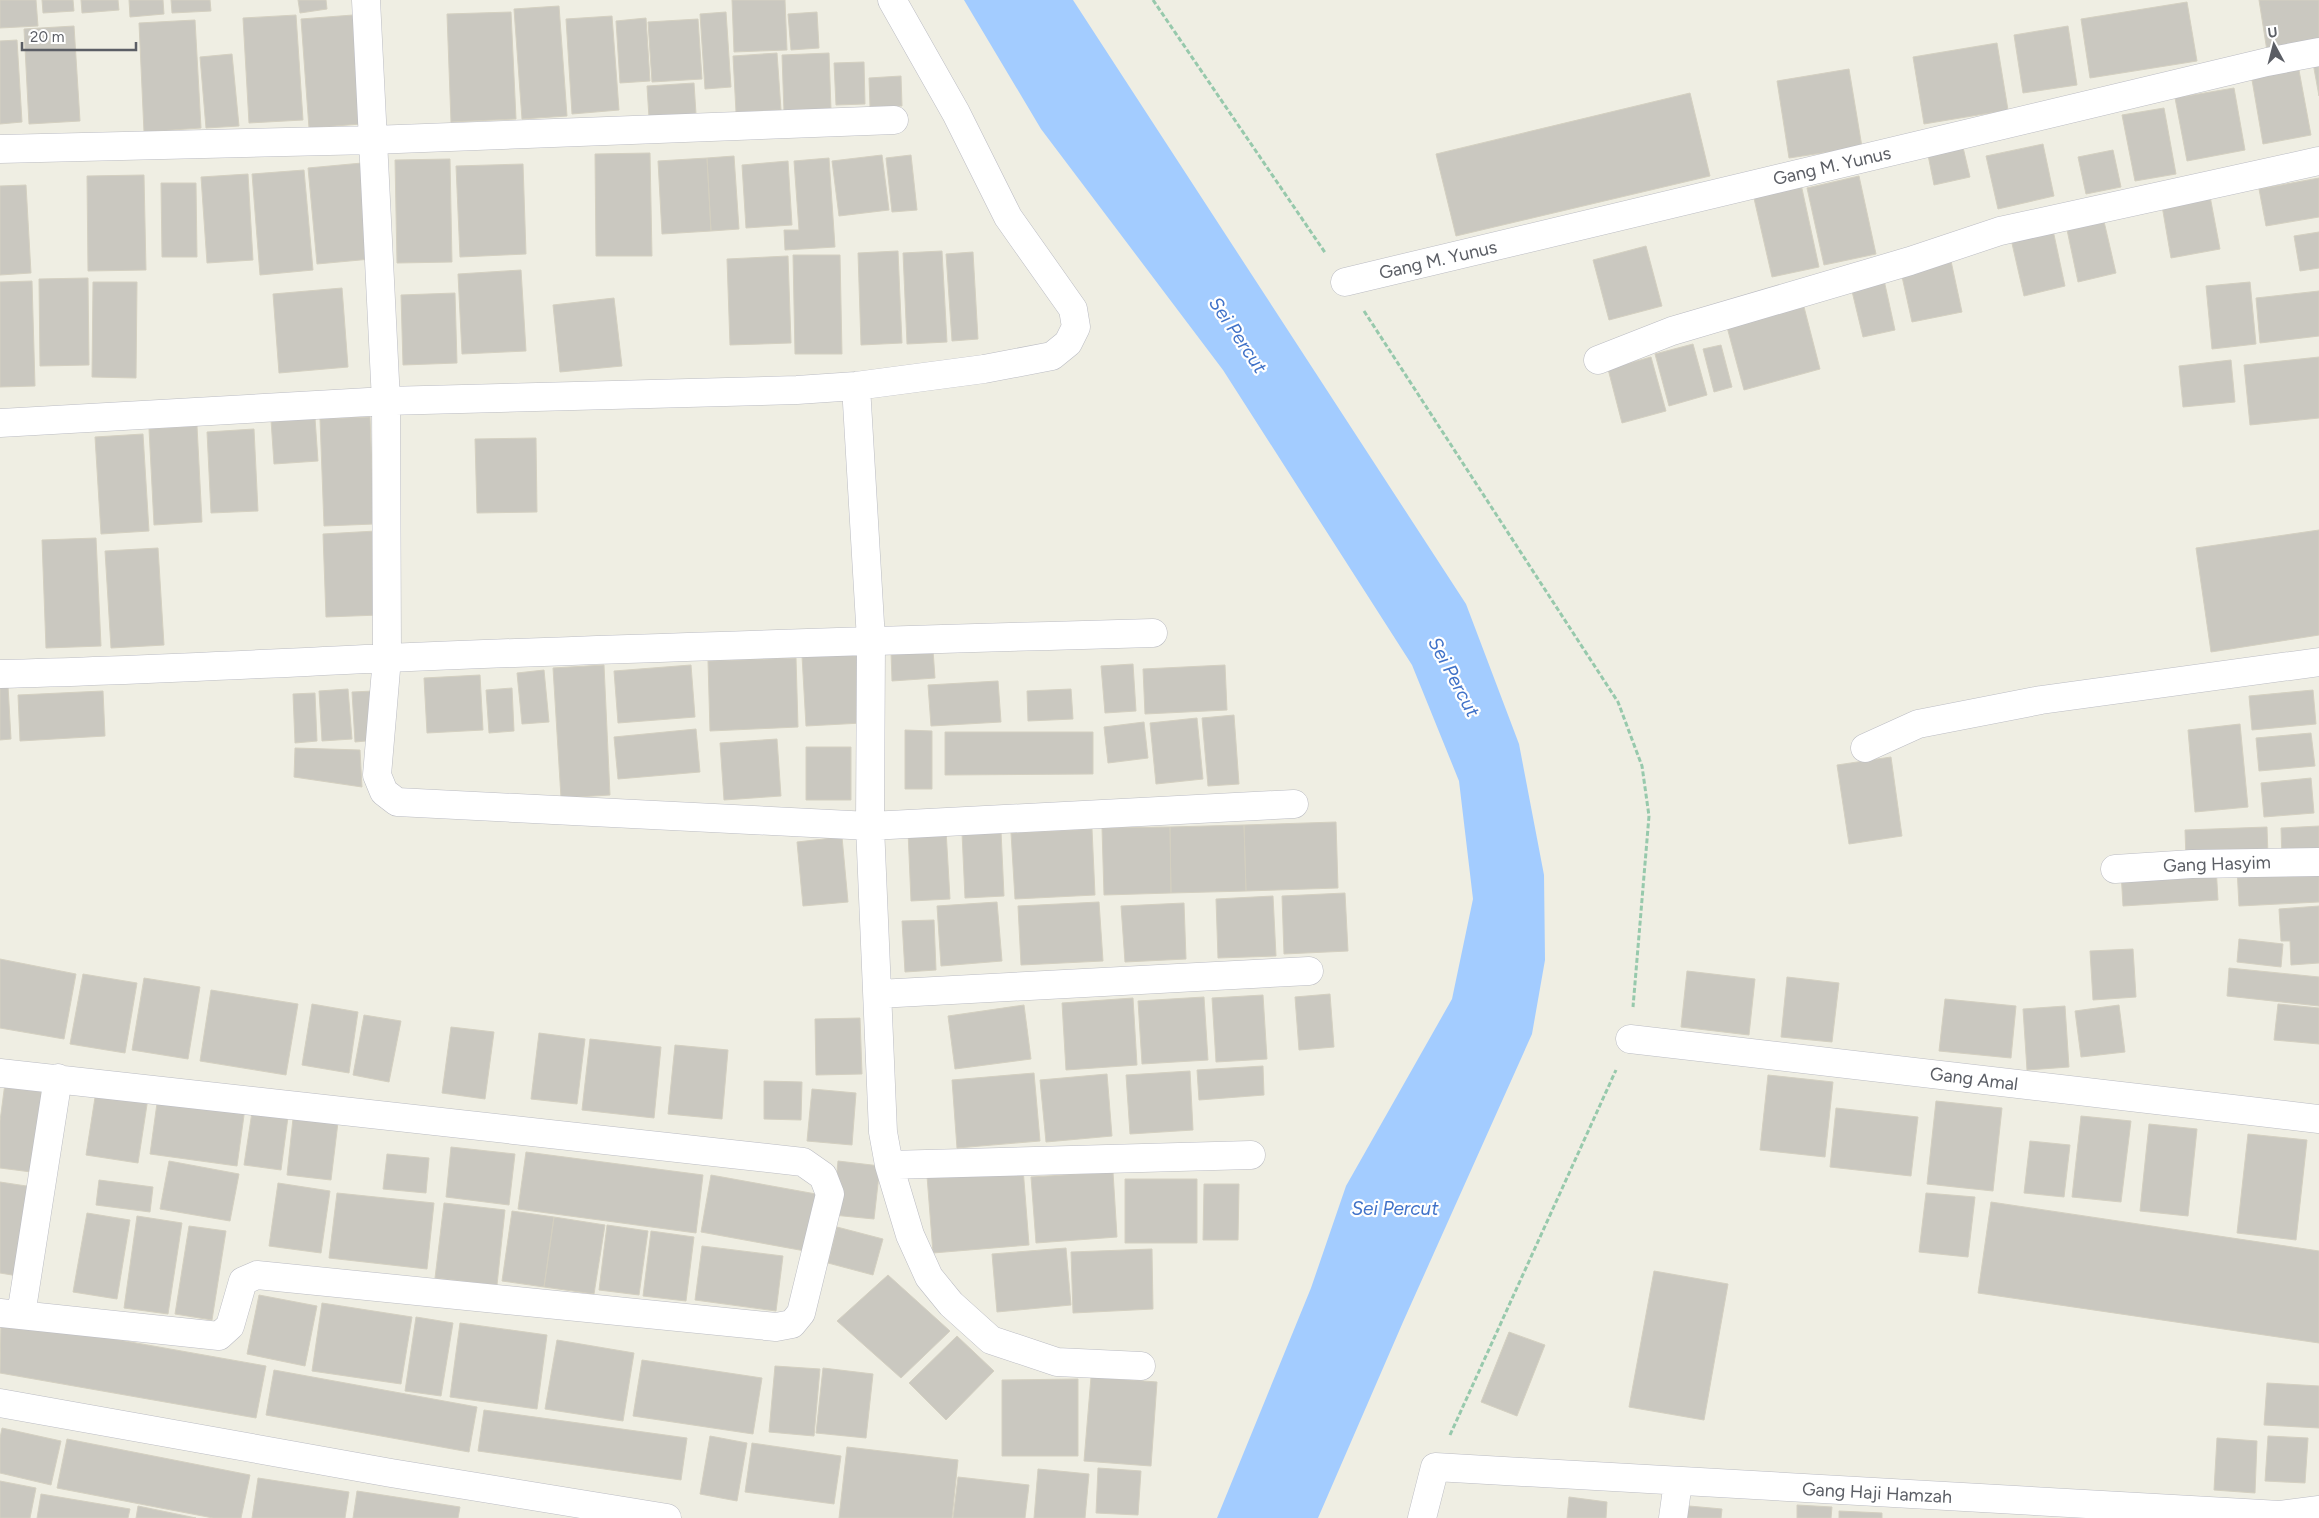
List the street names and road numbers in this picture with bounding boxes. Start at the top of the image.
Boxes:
street label: Gang M. Yunus [1771,142,1893,190]
street label: Gang M. Yunus [1377,236,1499,284]
street label: Gang Hasyim [2163,851,2271,877]
street label: Gang Amal [1929,1063,2019,1095]
street label: Gang Haji Hamzah [1801,1478,1953,1508]

